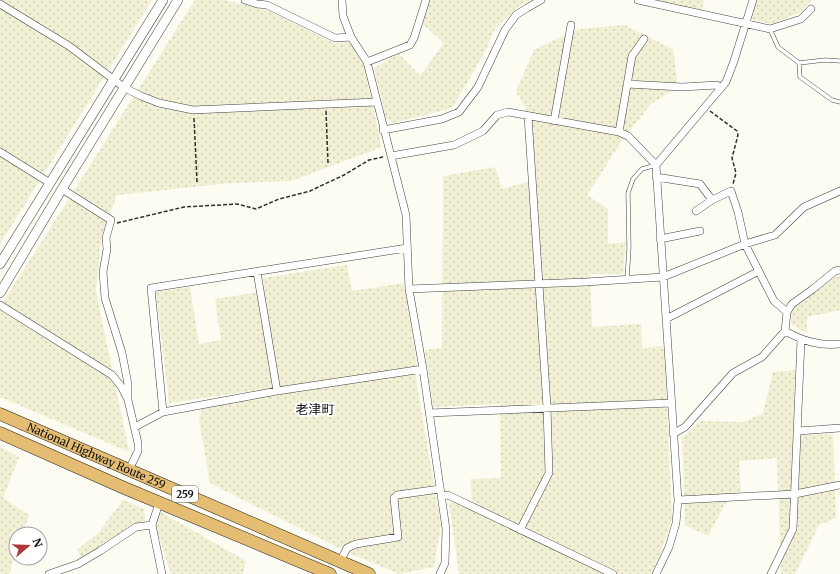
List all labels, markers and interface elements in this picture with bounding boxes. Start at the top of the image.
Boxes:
district label: 老津町 [295,401,335,418]
street label: National Highway Route 259 [25,420,168,492]
road number: 259 [172,486,198,502]
north arrow [8,526,48,566]
text: N [29,536,46,549]

